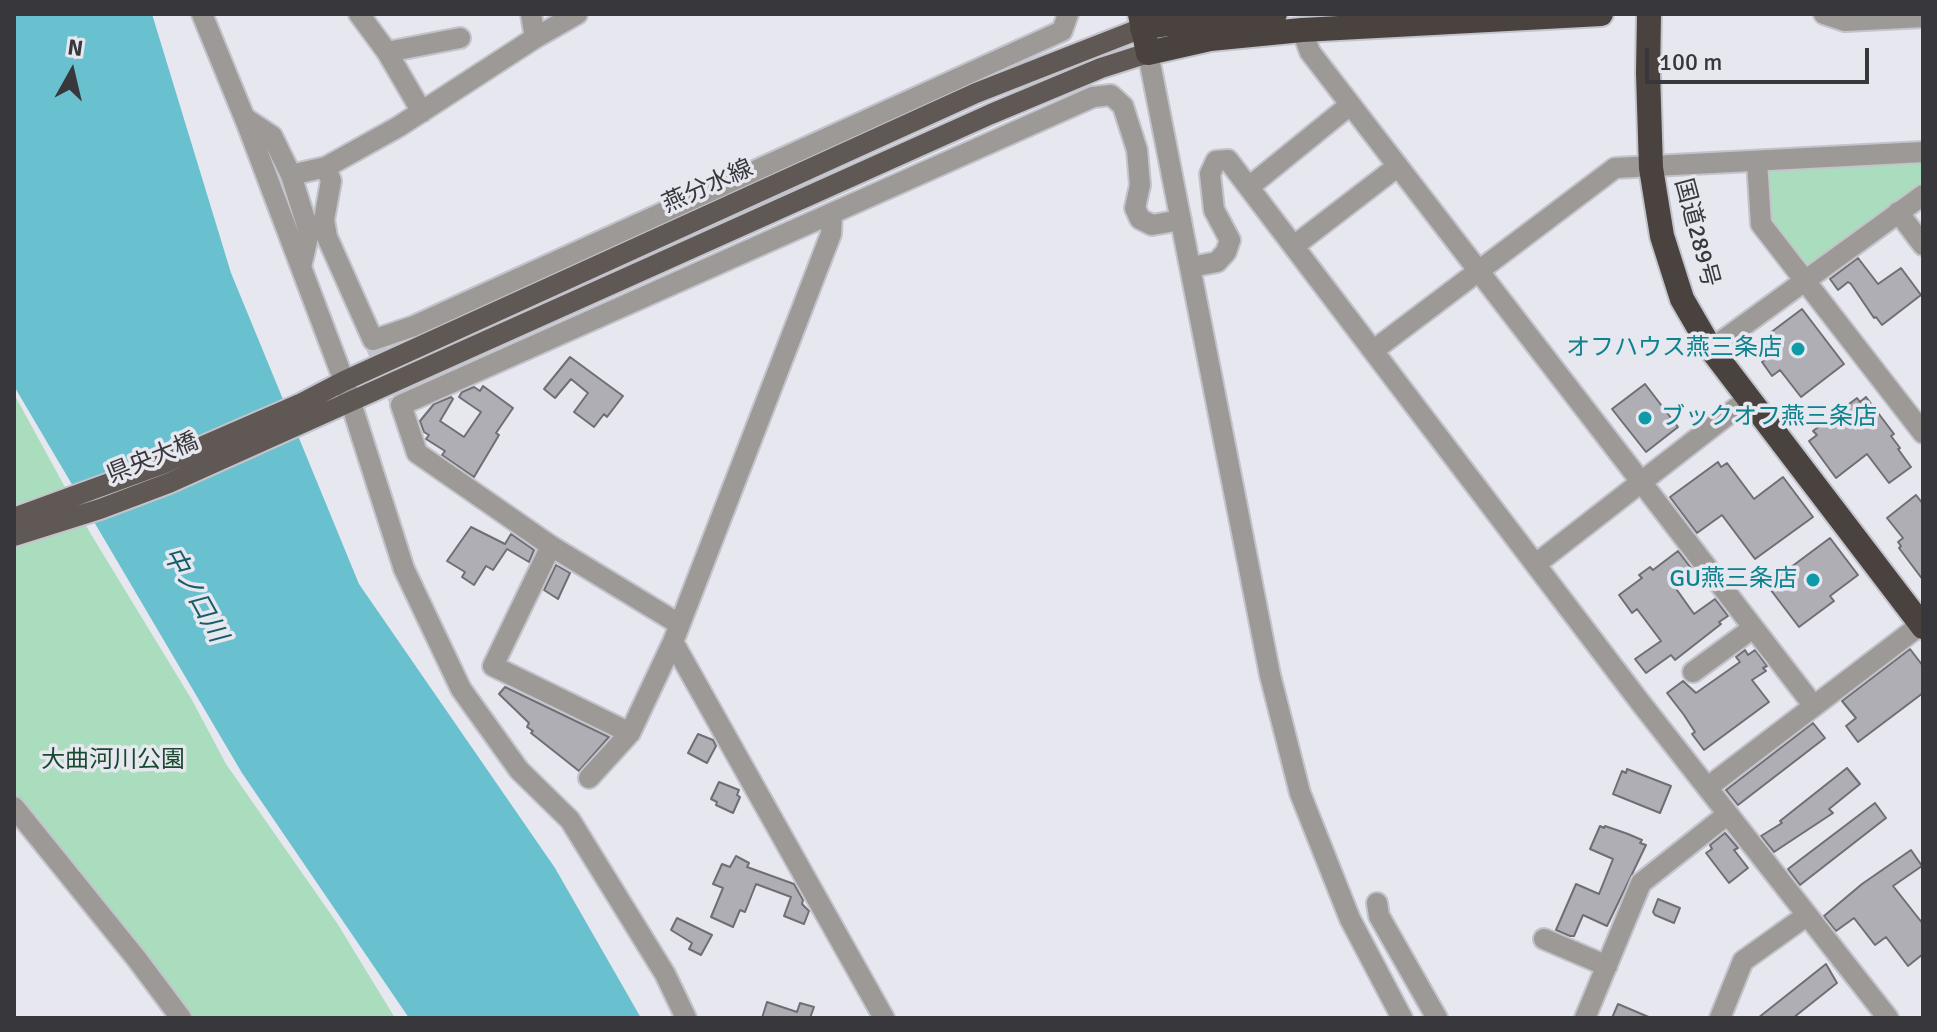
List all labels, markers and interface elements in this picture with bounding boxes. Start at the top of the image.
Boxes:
north arrow [32,32,112,112]
scale bar [1649,32,1873,82]
text: N [66,33,85,62]
text: 100 m [1659,47,1722,77]
street label: 燕分水線 [658,154,758,220]
street label: 国道289号 [1668,176,1724,290]
place label: オフハウス燕三条店 [1566,335,1782,363]
marker: オフハウス燕三条店 [1789,340,1807,358]
place label: ブックオフ燕三条店 [1661,404,1877,432]
marker: ブックオフ燕三条店 [1636,409,1654,427]
street label: 県央大橋 [103,428,203,490]
water label: 中ノ口川 [155,542,233,648]
place label: GU燕三条店 [1670,566,1797,594]
marker: GU燕三条店 [1804,571,1822,589]
park label: 大曲河川公園 [41,747,185,775]

